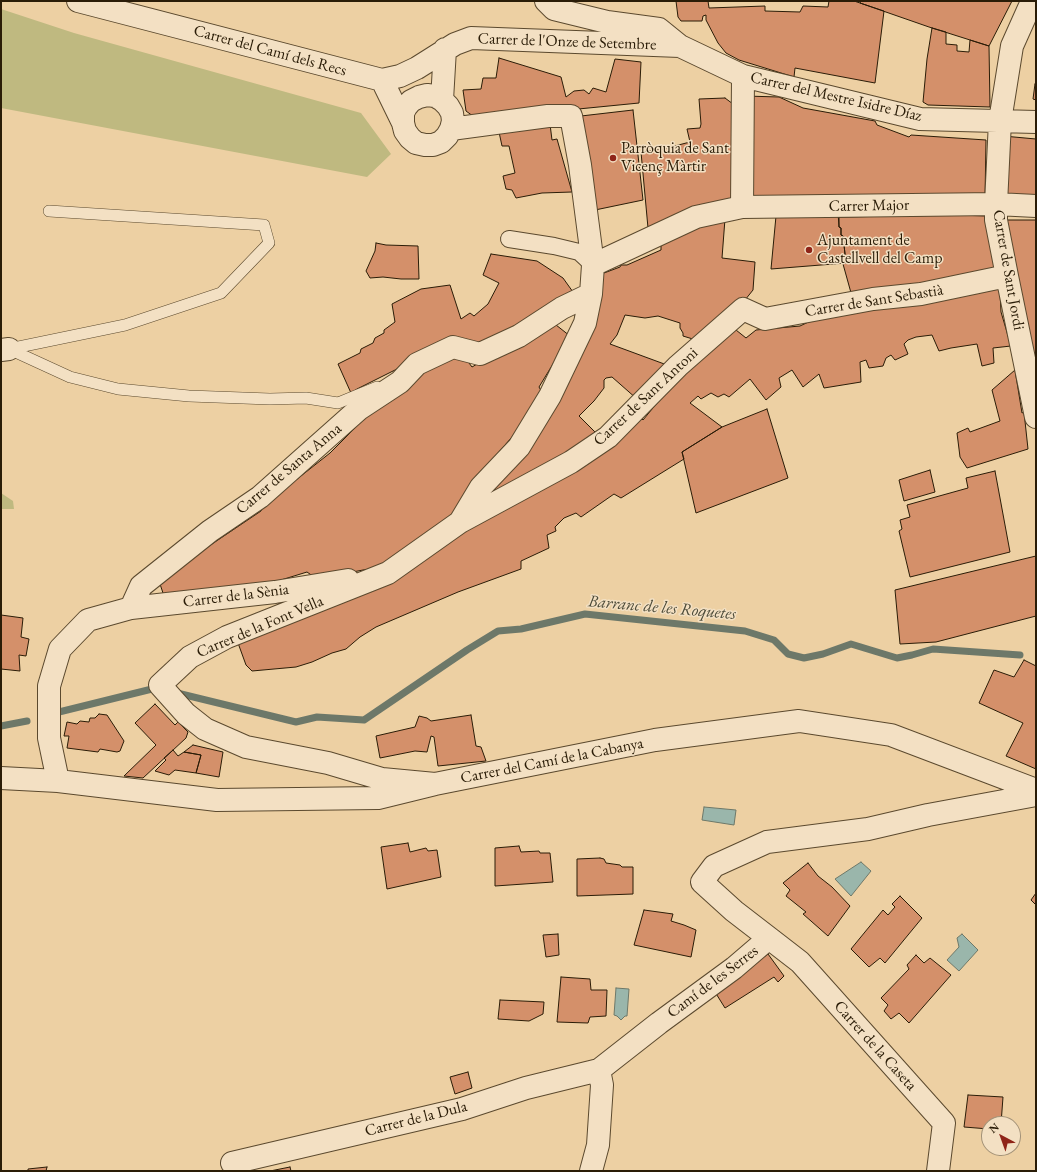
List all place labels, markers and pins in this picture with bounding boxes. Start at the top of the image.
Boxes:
place label: Parròquia de Sant Vicenç Màrtir [621,139,729,177]
marker: Parròquia de Sant Vicenç Màrtir [608,153,618,163]
place label: Ajuntament de Castellvell del Camp [817,231,942,269]
marker: Ajuntament de Castellvell del Camp [804,245,814,255]

